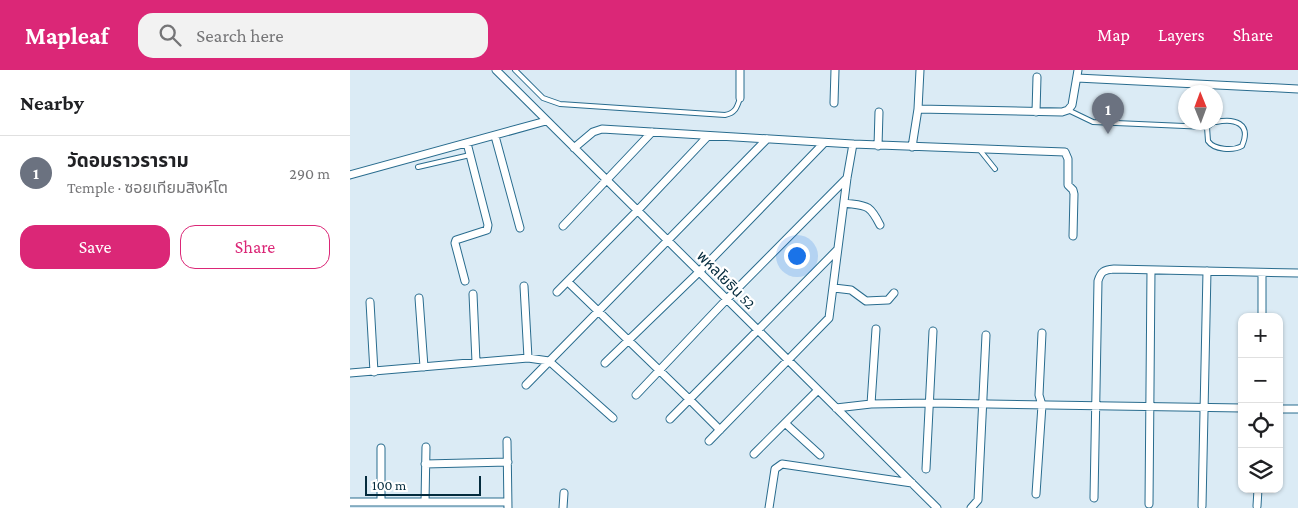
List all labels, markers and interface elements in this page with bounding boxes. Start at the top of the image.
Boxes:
search box [138,13,488,58]
icon: search [156,21,184,49]
text: Mapleaf [25,22,108,49]
text: Search here [196,25,284,46]
text: Map [1097,25,1130,45]
text: Layers [1158,25,1205,45]
text: Share [1233,25,1273,45]
north arrow [1178,85,1223,130]
text: Nearby [20,91,84,115]
pin: 1 [1092,93,1124,134]
text: วัดอมราวราราม [67,150,189,171]
text: 1 [33,165,39,182]
text: 290 m [289,165,330,182]
text: Temple · ซอยเทียมสิงห์โต [67,179,228,196]
button: Save [20,225,170,269]
button: Share [180,225,330,269]
your location [784,243,810,269]
street label: พหลโยธิน 52 [694,248,758,312]
map controls [1238,313,1283,493]
button: + [1238,313,1283,358]
button: − [1238,358,1283,403]
button: locate [1238,403,1283,448]
button: layers [1238,448,1283,493]
scale bar [365,473,481,496]
text: 100 m [372,477,406,493]

